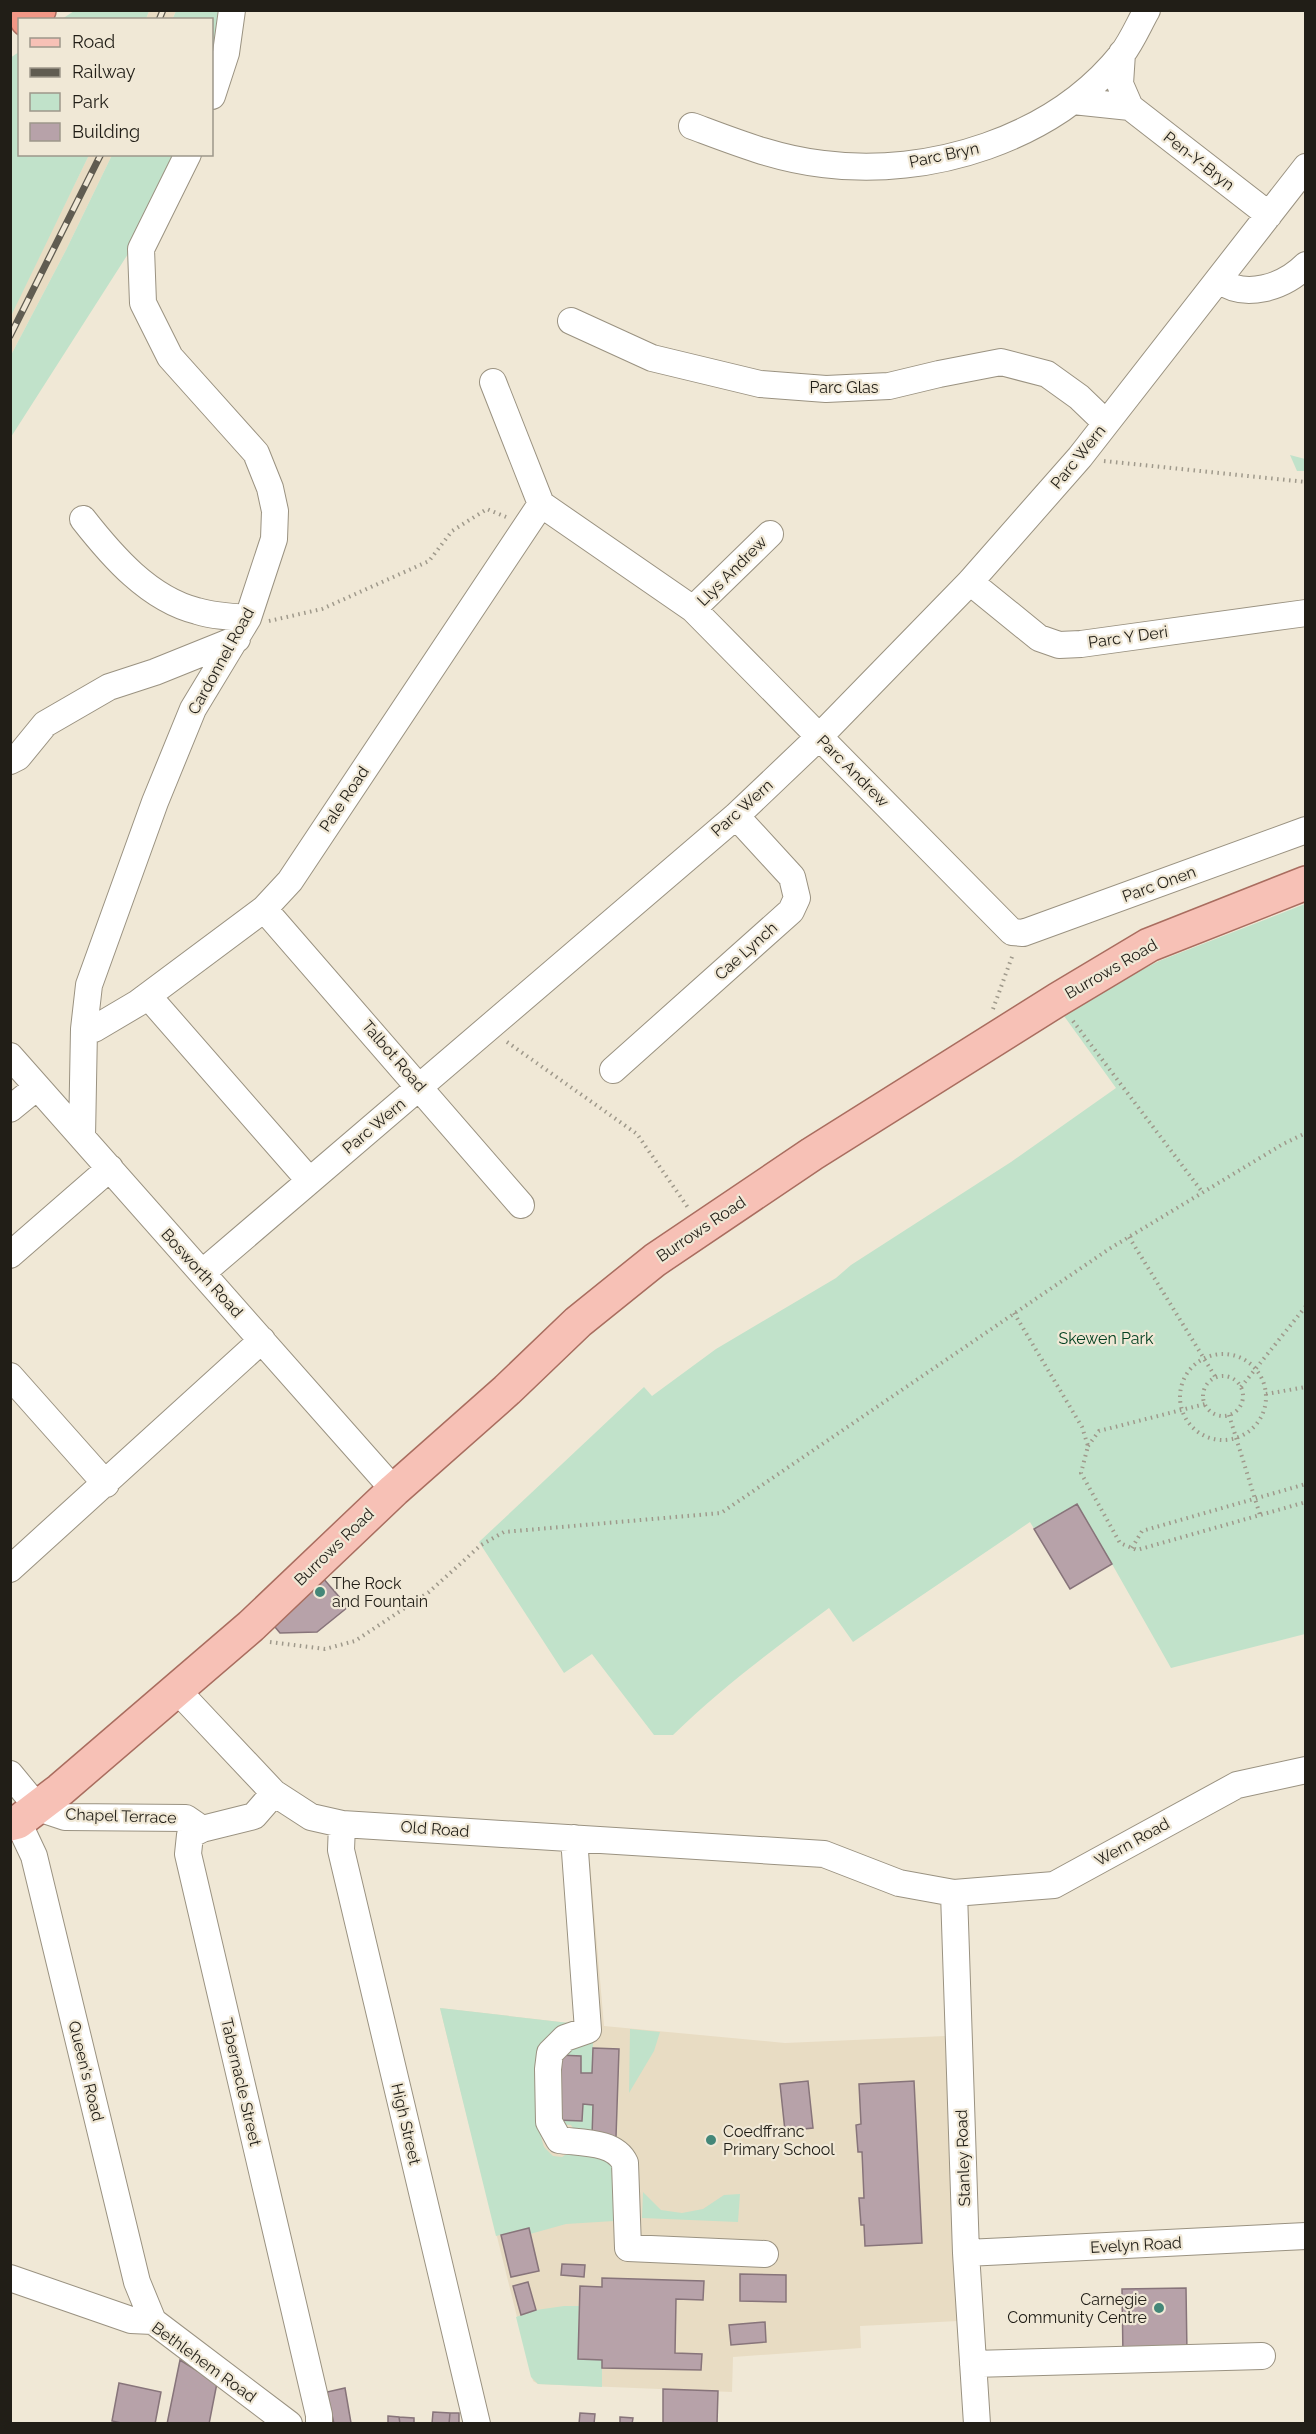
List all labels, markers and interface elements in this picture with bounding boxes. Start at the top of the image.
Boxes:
legend [18,18,213,156]
text: Road [72,31,115,52]
text: Railway [72,61,136,82]
text: Park [72,91,109,112]
text: Building [72,121,140,142]
street label: Pen-Y-Bryn [1160,128,1238,194]
street label: Parc Bryn [907,138,981,172]
street label: Parc Glas [809,378,879,397]
street label: Parc Wern [1047,421,1109,493]
street label: Llys Andrew [693,532,771,610]
street label: Cardonnel Road [184,604,258,718]
street label: Parc Y Deri [1087,622,1169,652]
street label: Parc Andrew [813,731,893,811]
street label: Pale Road [315,763,373,835]
street label: Parc Wern [707,775,777,841]
street label: Parc Onen [1120,862,1198,906]
street label: Cae Lynch [711,918,781,984]
street label: Burrows Road [1061,935,1161,1003]
street label: Talbot Road [358,1016,430,1096]
street label: Parc Wern [339,1094,409,1158]
street label: Burrows Road [653,1192,749,1266]
street label: Bosworth Road [157,1225,247,1321]
park label: Skewen Park [1058,1329,1154,1348]
street label: Burrows Road [290,1504,378,1590]
place label: The Rock and Fountain [332,1574,428,1611]
marker: The Rock and Fountain [313,1585,327,1599]
street label: Chapel Terrace [65,1805,177,1827]
street label: Wern Road [1091,1814,1173,1870]
street label: Old Road [400,1817,470,1841]
street label: Tabernacle Street [217,2016,265,2148]
street label: Queen's Road [64,2019,108,2123]
street label: High Street [387,2081,425,2167]
street label: Stanley Road [952,2109,974,2207]
place label: Coedffranc Primary School [723,2122,835,2159]
marker: Coedffranc Primary School [704,2133,718,2147]
street label: Evelyn Road [1090,2233,1182,2257]
place label: Carnegie Community Centre [1007,2290,1147,2327]
marker: Carnegie Community Centre [1152,2301,1166,2315]
street label: Bethlehem Road [148,2318,260,2406]

